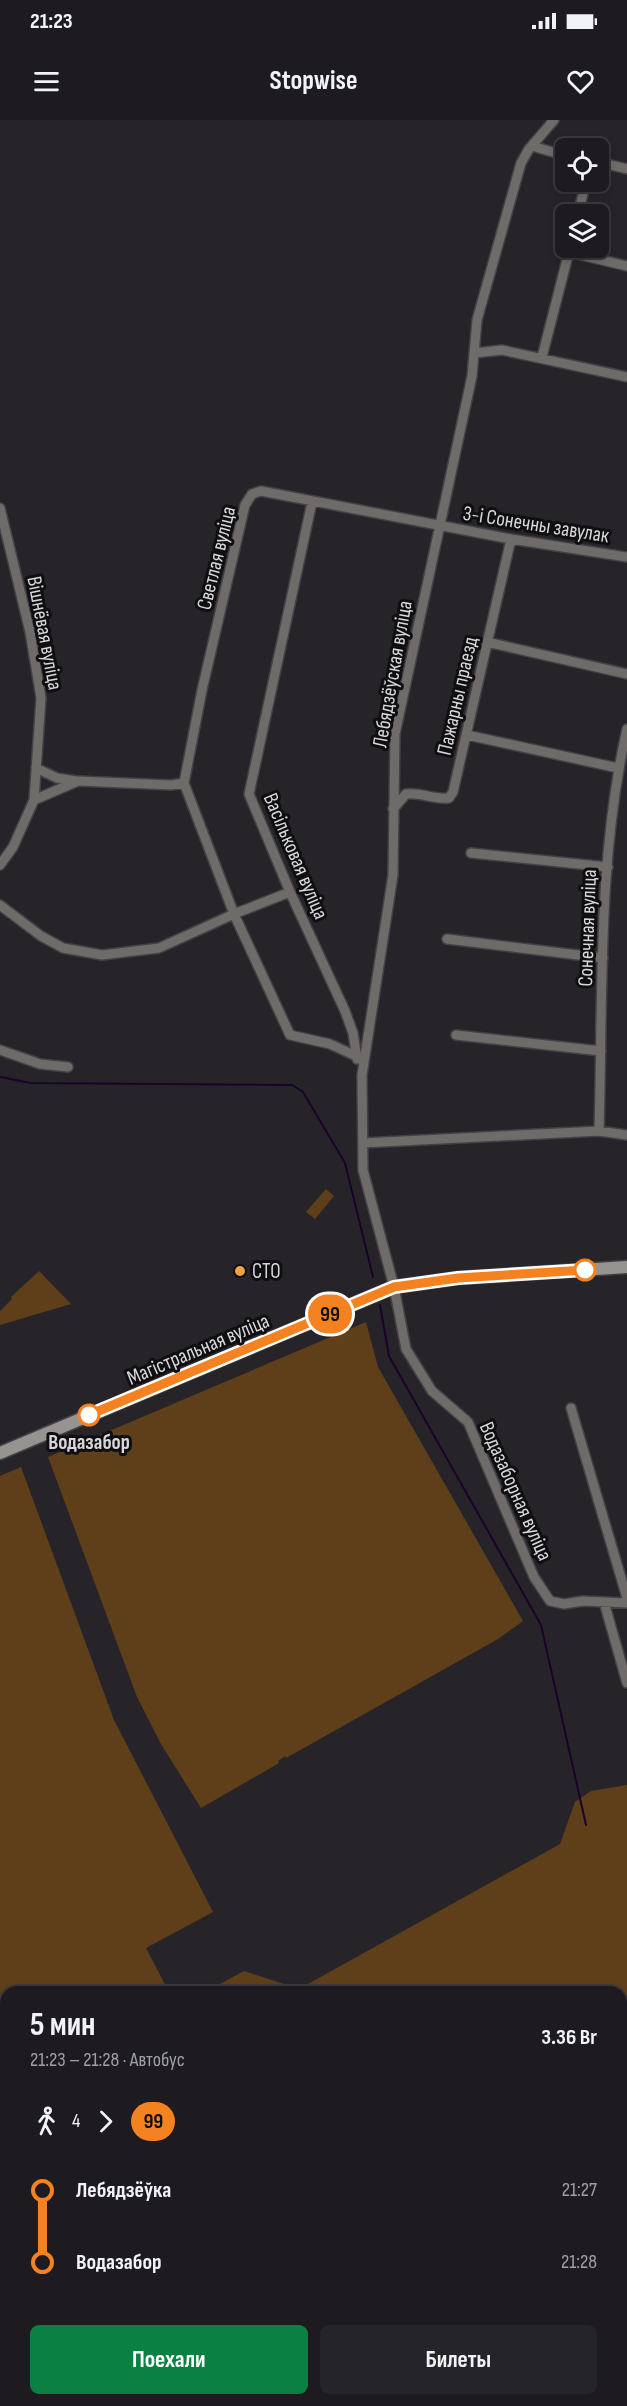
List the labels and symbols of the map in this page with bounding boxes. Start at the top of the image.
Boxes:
street label: 3-і Сонечны завулак [461,501,611,548]
street label: Светлая вуліца [192,504,241,612]
street label: Вішнёвая вуліца [21,574,68,692]
street label: Лебядзёўская вуліца [367,599,418,750]
street label: Пажарны праезд [432,634,483,758]
street label: Васільковая вуліца [258,789,333,923]
street label: Сонечная вуліца [573,869,602,987]
place label: СТО [252,1259,281,1284]
unlabelled marker [574,1259,596,1281]
marker: СТО [233,1264,247,1278]
line badge: 99 [303,1294,357,1334]
street label: Магістральная вуліца [123,1308,273,1391]
marker: Водазабор [78,1404,100,1426]
street label: Водазаборная вуліца [474,1418,557,1565]
place label: Водазабор [48,1430,130,1455]

